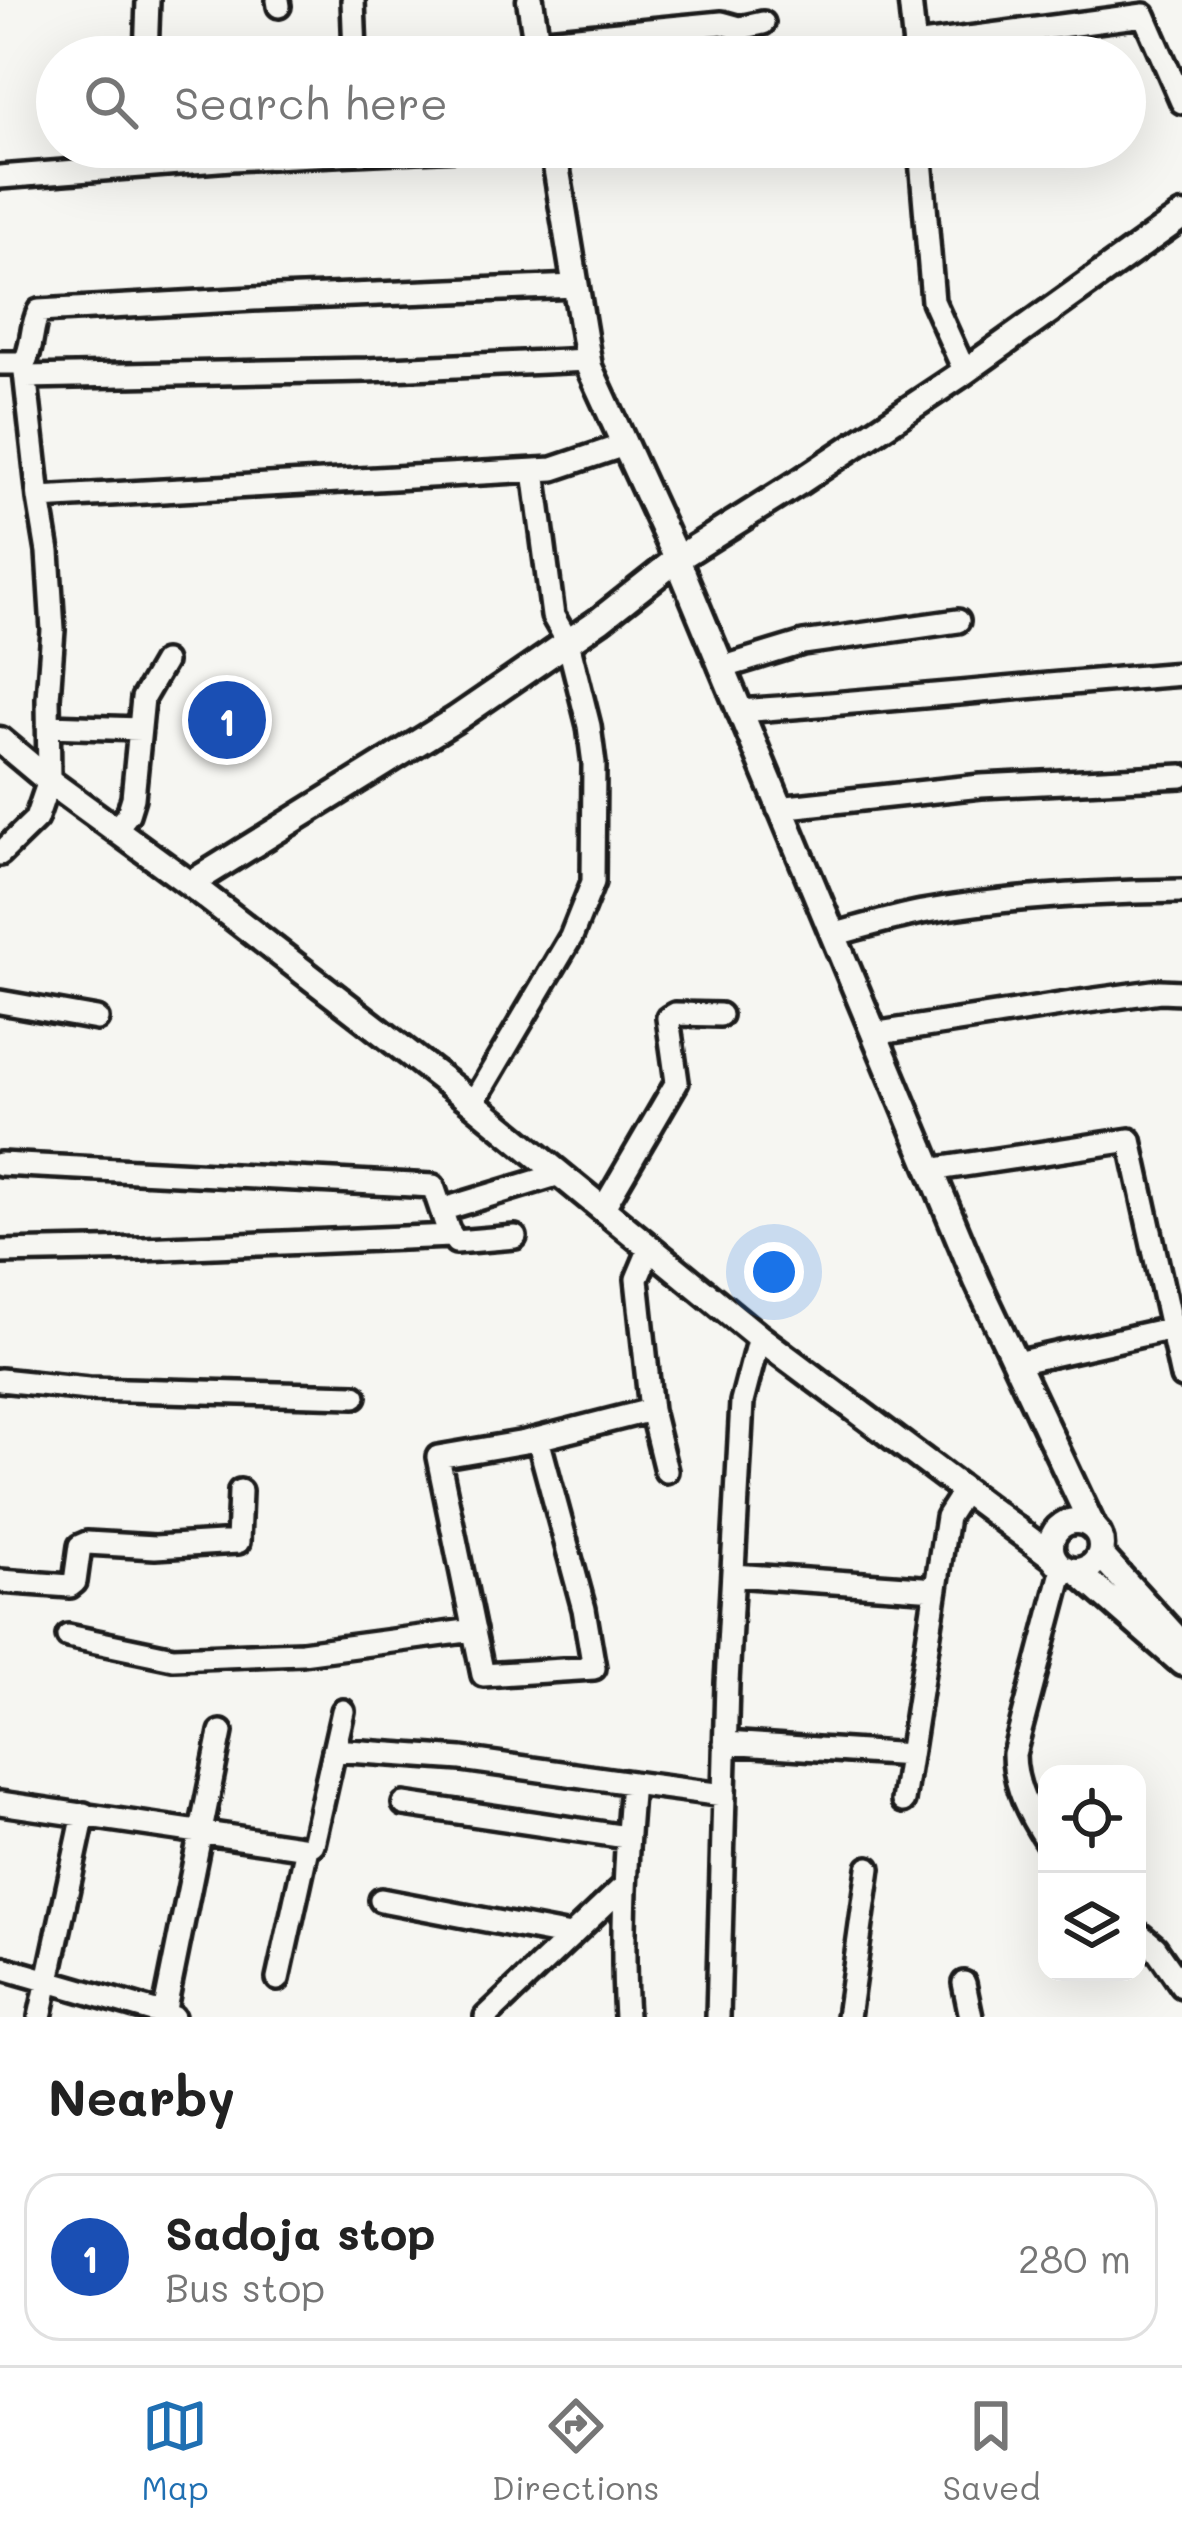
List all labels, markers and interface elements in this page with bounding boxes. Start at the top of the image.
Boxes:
search box [36,36,1146,168]
icon: search [78,69,144,135]
text: Search here [174,73,448,131]
pin: 1 [188,675,266,765]
your location [744,1242,804,1302]
map controls [1038,1765,1146,1981]
button: locate [1038,1765,1146,1873]
button: layers [1038,1873,1146,1981]
text: Nearby [48,2062,235,2129]
text: Sadoja stop [165,2203,436,2261]
text: 1 [81,2232,99,2283]
text: 280 m [1018,2232,1131,2283]
text: Bus stop [165,2261,325,2312]
tab: Map [142,2393,209,2508]
tab: Directions [492,2393,659,2508]
tab: Saved [943,2393,1040,2508]

